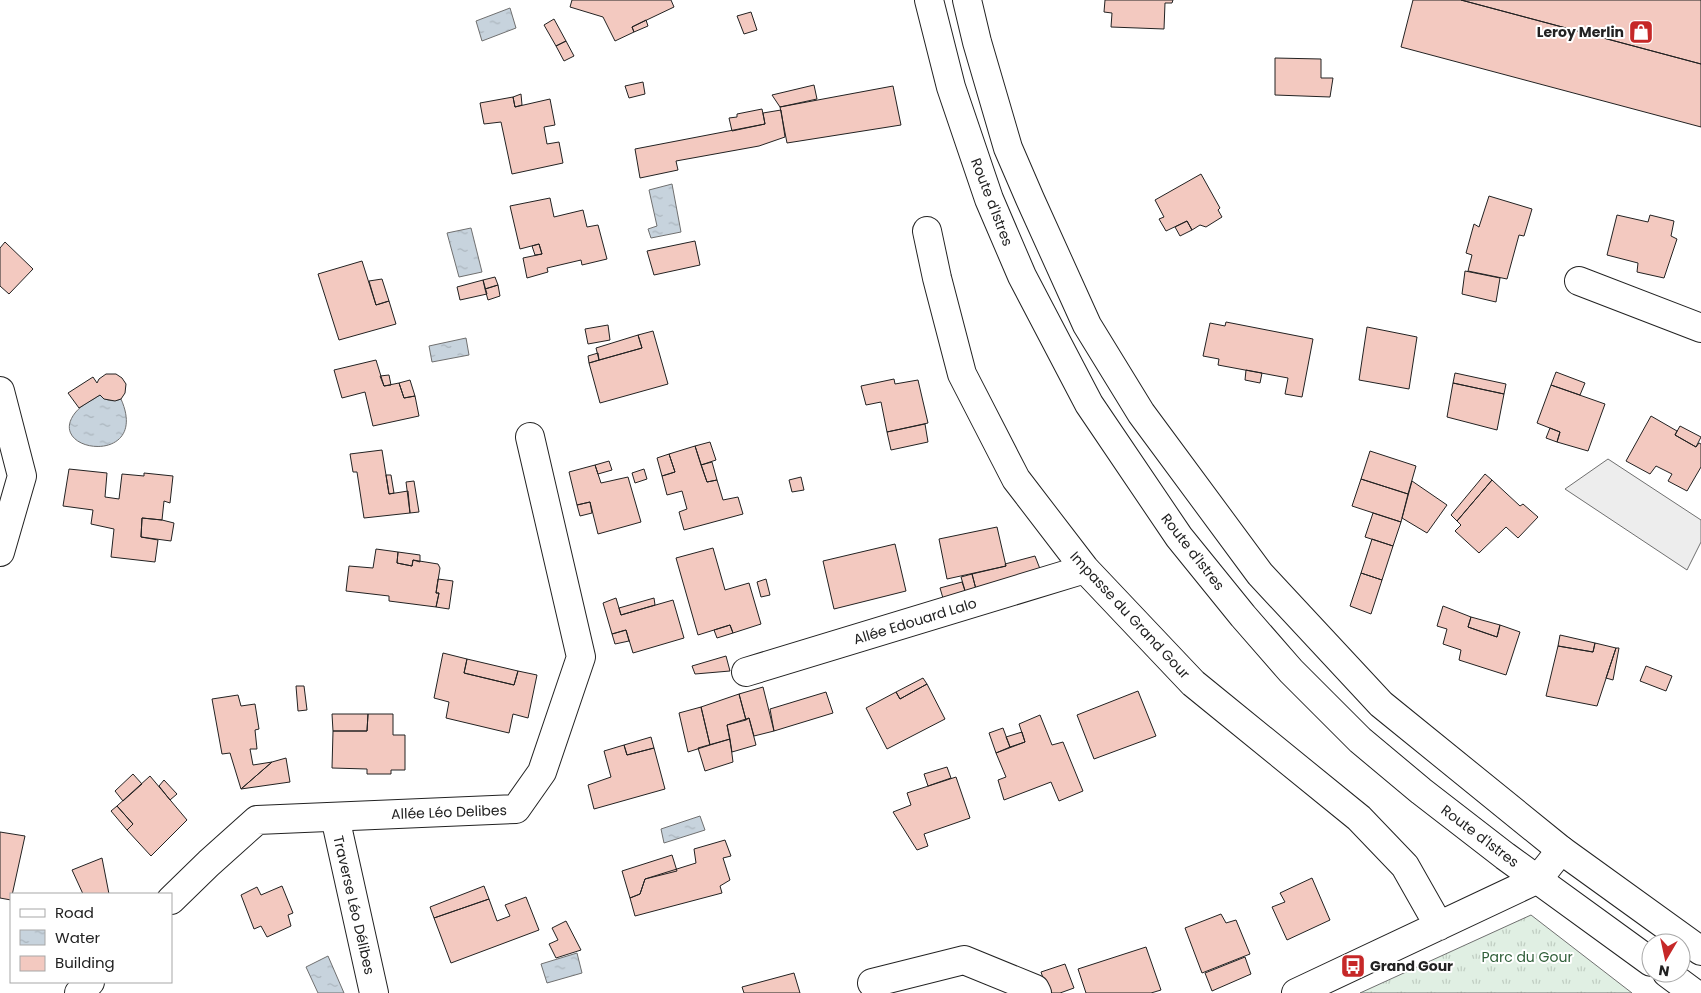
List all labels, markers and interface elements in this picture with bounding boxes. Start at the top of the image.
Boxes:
shop icon: Leroy Merlin [1628,19,1654,45]
place label: Leroy Merlin [1537,22,1624,42]
street label: Route d'Istres [966,155,1018,249]
street label: Route d'Istres [1157,509,1229,595]
street label: Impasse du Grand Gour [1065,547,1195,683]
street label: Allée Edouard Lalo [851,593,979,649]
street label: Allée Léo Delibes [391,800,507,824]
street label: Route d'Istres [1437,800,1523,872]
street label: Traverse Léo Délibes [328,834,380,976]
legend [10,893,172,983]
text: Road [55,902,94,923]
text: Water [55,927,101,948]
north arrow [1641,933,1691,983]
park label: Parc du Gour [1481,947,1573,967]
text: Building [55,952,115,973]
bus stop icon: Grand Gour [1340,953,1366,979]
place label: Grand Gour [1370,956,1453,976]
text: N [1657,960,1671,982]

